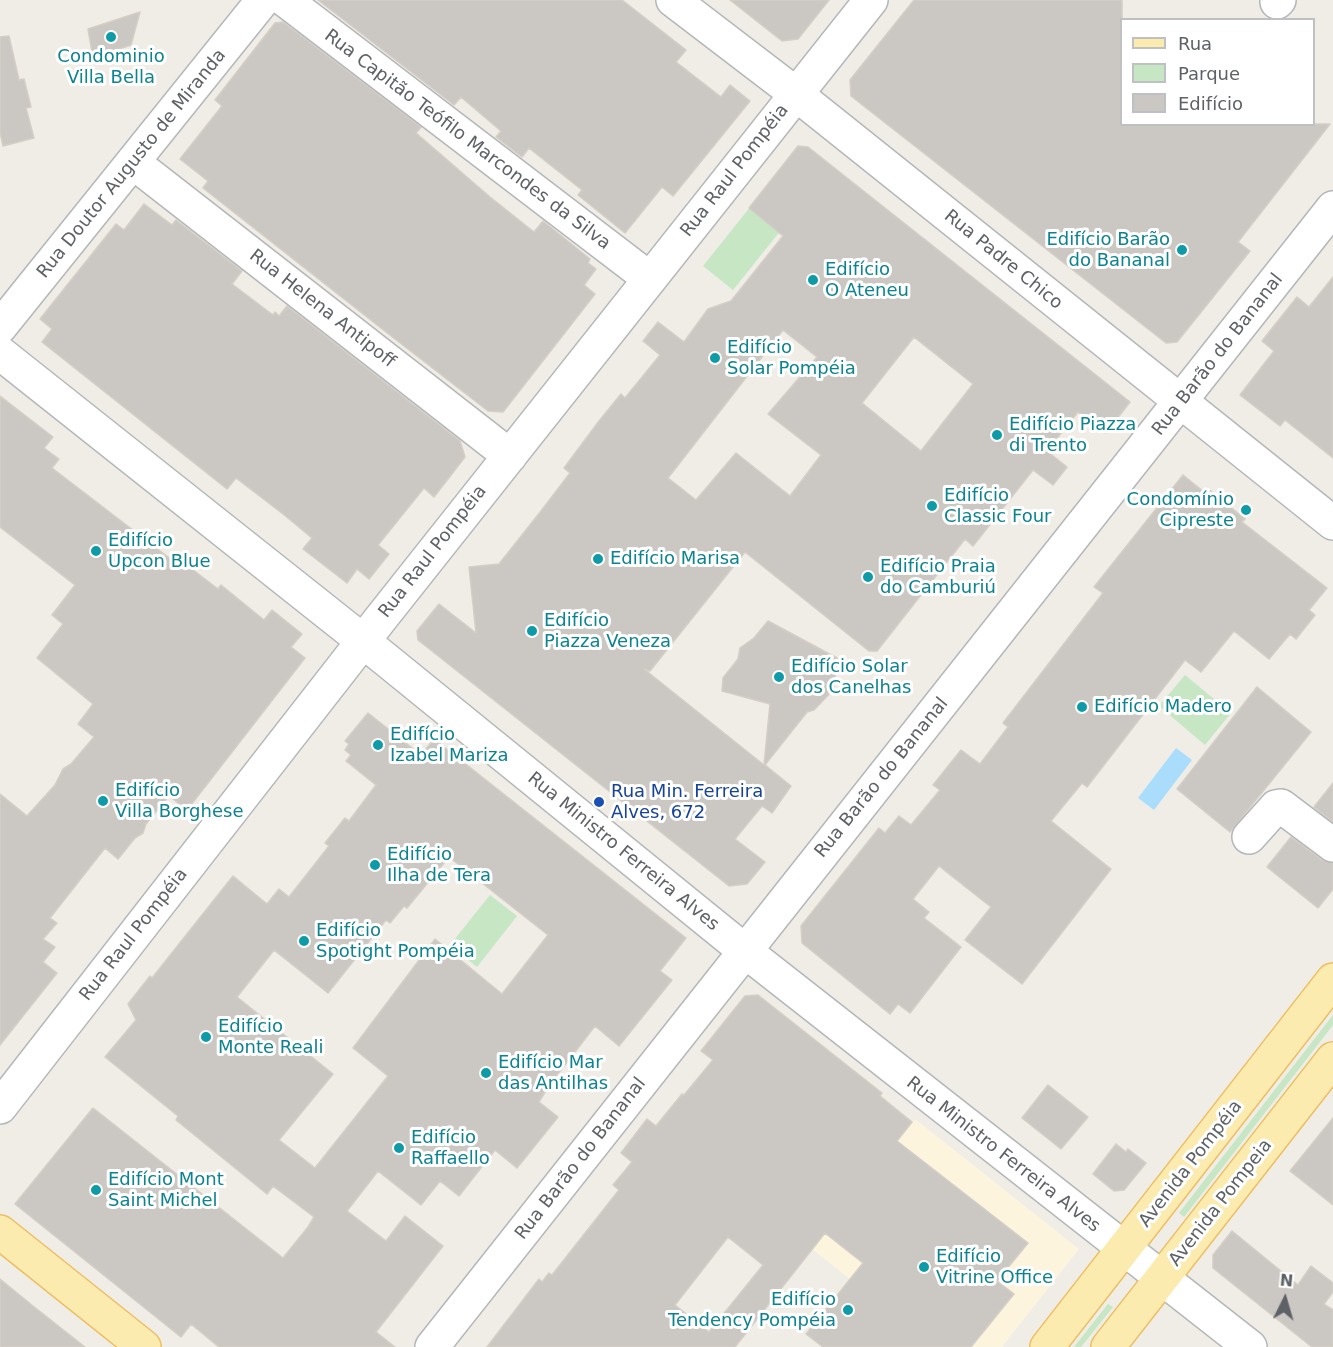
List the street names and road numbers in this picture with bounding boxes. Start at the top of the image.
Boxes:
street label: Rua Capitão Teófilo Marcondes da Silva [320,25,614,255]
street label: Rua Doutor Augusto de Miranda [33,45,231,283]
street label: Rua Raul Pompéia [676,100,794,242]
street label: Rua Padre Chico [939,206,1067,314]
street label: Rua Helena Antipoff [245,245,399,373]
street label: Rua Barão do Bananal [1148,270,1288,440]
street label: Rua Raul Pompéia [374,481,492,623]
street label: Rua Barão do Bananal [811,694,953,862]
street label: Rua Ministro Ferreira Alves [523,768,723,936]
street label: Rua Raul Pompéia [75,864,193,1006]
street label: Rua Ministro Ferreira Alves [902,1073,1104,1237]
street label: Rua Barão do Bananal [511,1074,651,1244]
street label: Avenida Pompéia [1135,1096,1247,1232]
street label: Avenida Pompeia [1165,1135,1277,1271]

